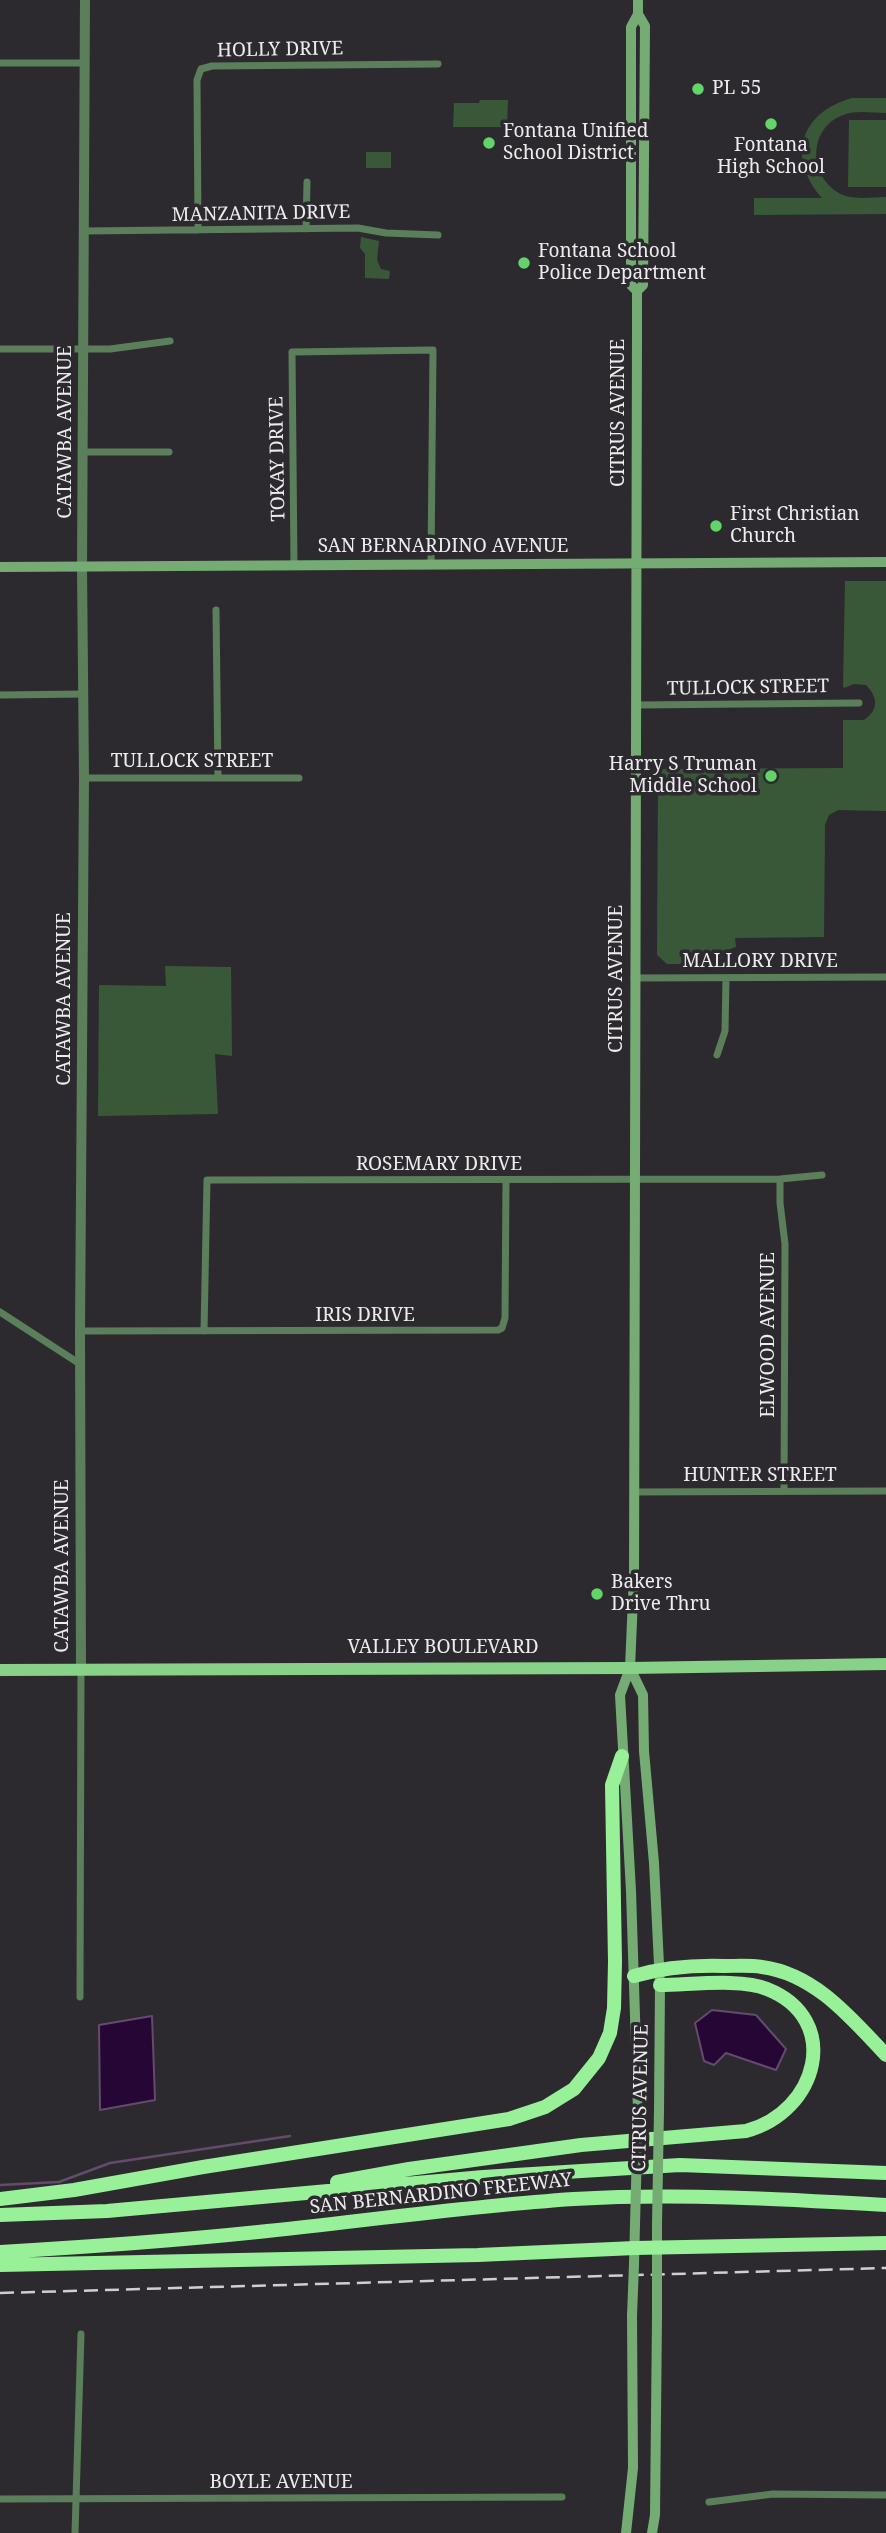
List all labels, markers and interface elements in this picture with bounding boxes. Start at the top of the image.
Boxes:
street label: HOLLY DRIVE [217,37,343,63]
place label: PL 55 [712,78,761,100]
marker: PL 55 [690,81,706,97]
marker: Fontana High School [763,116,779,132]
place label: Fontana Unified School District [503,121,648,165]
marker: Fontana Unified School District [481,135,497,151]
place label: Fontana High School [717,135,825,179]
street label: MANZANITA DRIVE [172,201,350,227]
place label: Fontana School Police Department [538,241,706,285]
marker: Fontana School Police Department [516,255,532,271]
street label: CITRUS AVENUE [608,339,630,487]
street label: CATAWBA AVENUE [55,345,77,519]
street label: TOKAY DRIVE [266,396,290,522]
place label: First Christian Church [730,504,859,548]
marker: First Christian Church [708,518,724,534]
street label: SAN BERNARDINO AVENUE [318,536,568,558]
street label: TULLOCK STREET [667,675,829,701]
street label: TULLOCK STREET [111,751,273,773]
place label: Harry S Truman Middle School [609,754,757,798]
marker: Harry S Truman Middle School [763,768,779,784]
street label: CITRUS AVENUE [606,905,628,1053]
street label: CATAWBA AVENUE [54,912,76,1086]
street label: MALLORY DRIVE [682,951,838,973]
street label: ROSEMARY DRIVE [356,1154,522,1176]
street label: ELWOOD AVENUE [758,1252,780,1418]
street label: IRIS DRIVE [315,1305,415,1327]
street label: HUNTER STREET [683,1465,837,1487]
street label: CATAWBA AVENUE [52,1479,74,1653]
place label: Bakers Drive Thru [611,1572,711,1616]
marker: Bakers Drive Thru [589,1586,605,1602]
street label: VALLEY BOULEVARD [347,1637,539,1659]
street label: CITRUS AVENUE [628,2024,654,2172]
street label: SAN BERNARDINO FREEWAY [309,2169,573,2219]
street label: BOYLE AVENUE [210,2472,352,2494]

